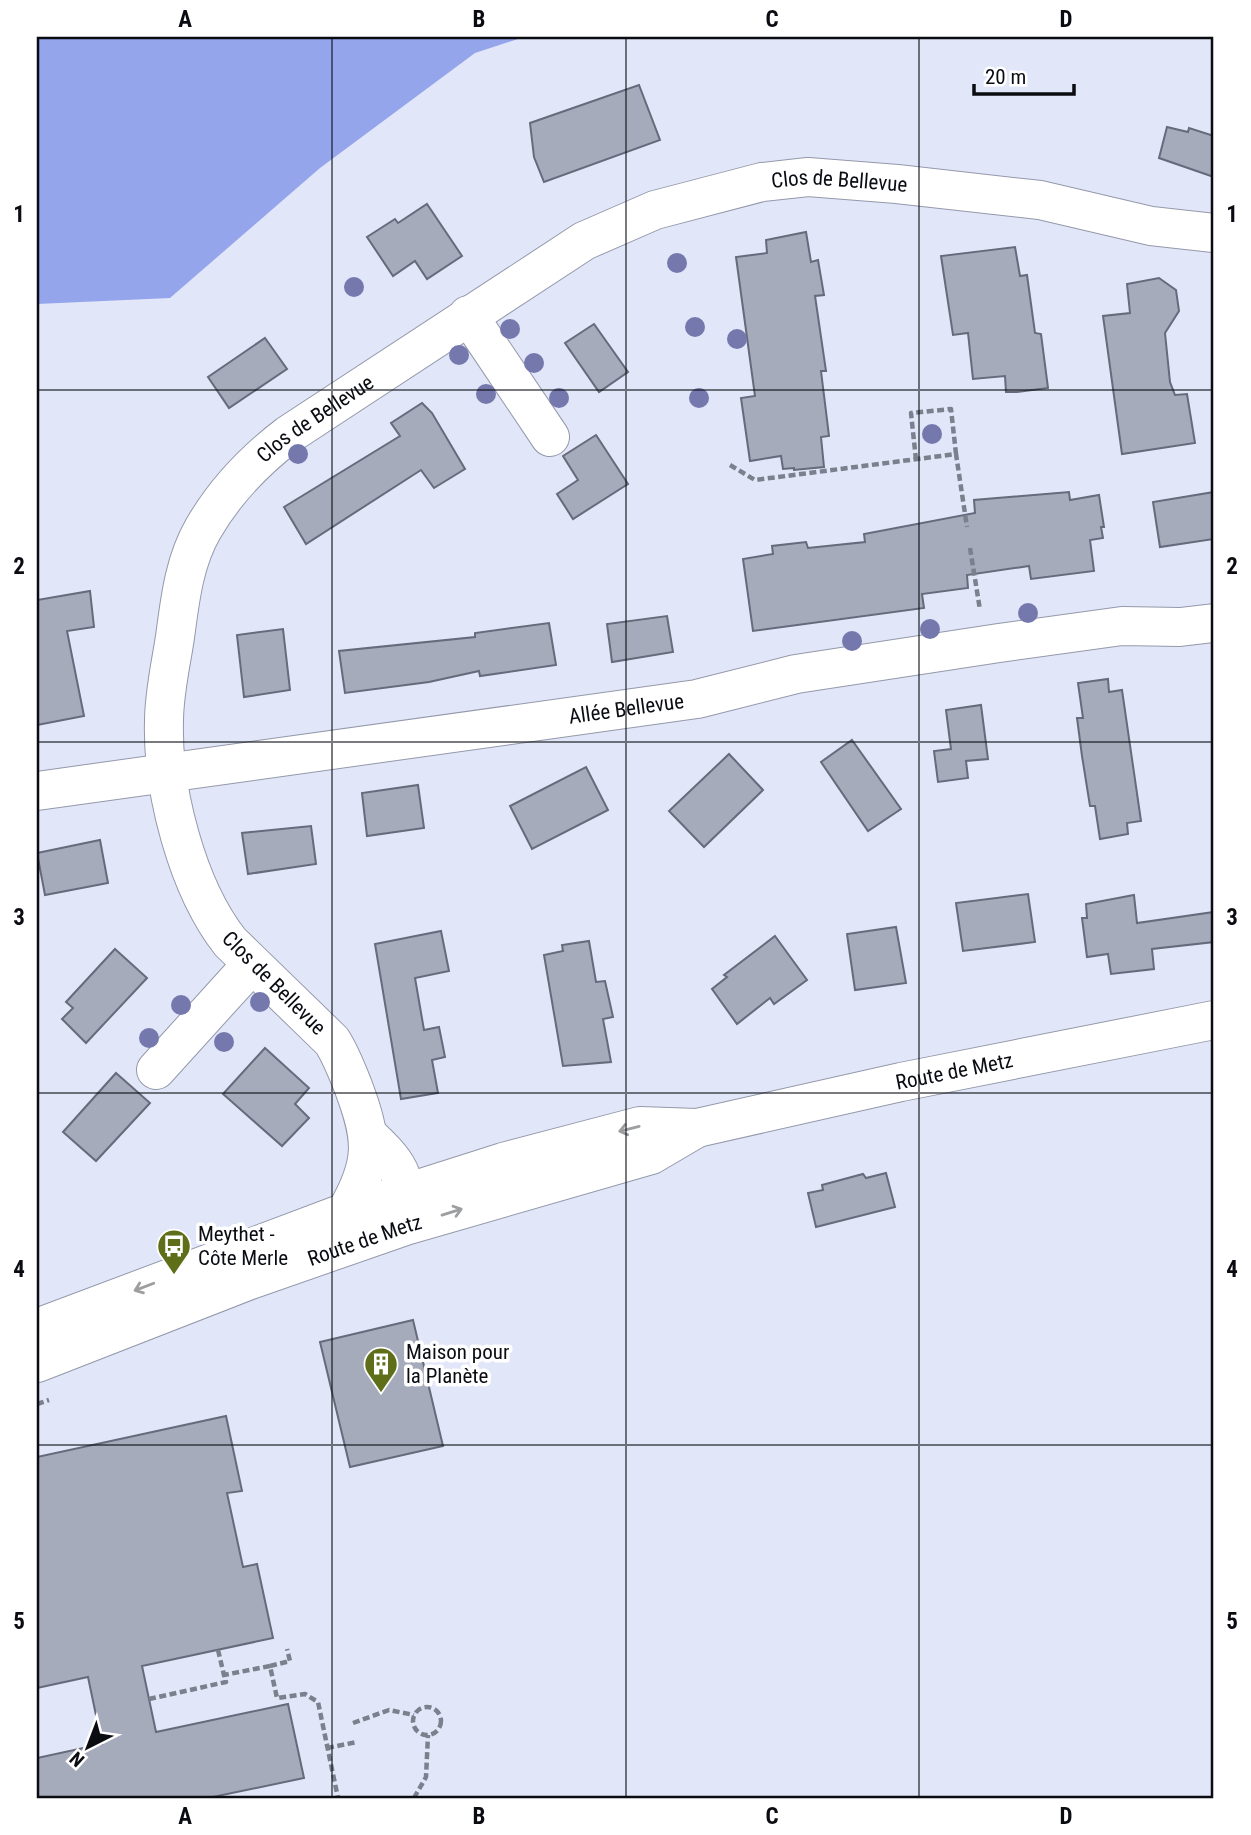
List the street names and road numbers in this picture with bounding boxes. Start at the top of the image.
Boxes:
street label: Clos de Bellevue [770,165,909,197]
street label: Clos de Bellevue [252,370,378,467]
street label: Allée Bellevue [567,689,686,729]
street label: Clos de Bellevue [217,926,331,1040]
street label: Route de Metz [894,1048,1015,1095]
street label: Route de Metz [305,1210,424,1271]

